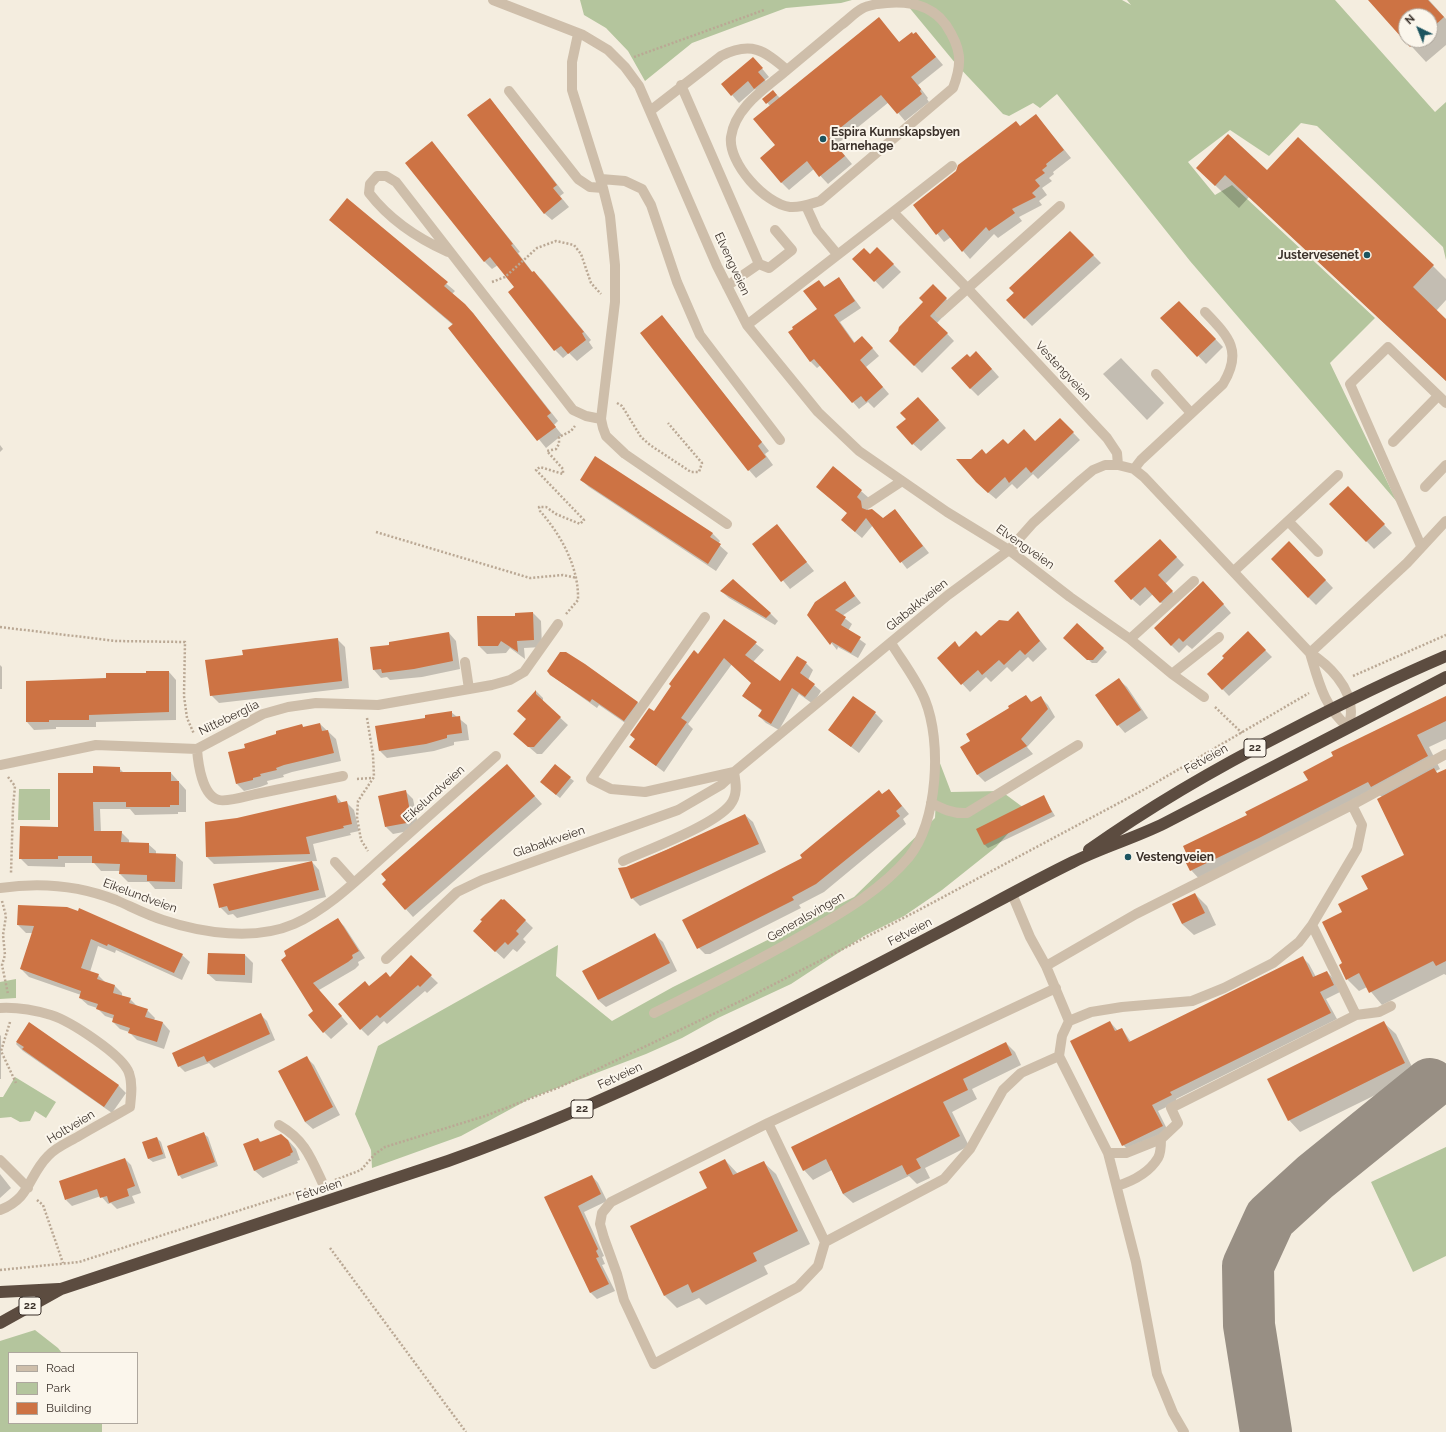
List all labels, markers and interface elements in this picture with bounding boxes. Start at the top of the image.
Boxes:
north arrow [1398,8,1438,48]
text: N [1403,12,1418,27]
place label: Espira Kunnskapsbyen barnehage [831,125,960,153]
marker: Espira Kunnskapsbyen barnehage [818,134,828,144]
street label: Elvengveien [711,230,753,298]
place label: Justervesenet [1278,248,1359,262]
marker: Justervesenet [1362,250,1372,260]
street label: Vestengveien [1032,339,1094,403]
street label: Elvengveien [993,522,1057,572]
street label: Glabakkveien [883,576,951,634]
street label: Nitteberglia [197,697,261,739]
road number: 22 [1244,739,1266,757]
street label: Fetveien [1182,741,1230,777]
street label: Eikelundveien [400,763,468,825]
street label: Glabakkveien [511,823,587,861]
place label: Vestengveien [1136,850,1214,864]
marker: Vestengveien [1123,852,1133,862]
street label: Eikelundveien [101,876,179,916]
street label: Generalsvingen [765,889,847,945]
street label: Fetveien [886,915,934,949]
street label: Fetveien [595,1059,645,1093]
road number: 22 [571,1100,593,1118]
street label: Holtveien [45,1107,97,1147]
street label: Fetveien [294,1176,344,1204]
road number: 22 [19,1297,41,1315]
legend [8,1352,138,1424]
text: Road [46,1361,75,1375]
text: Park [46,1381,71,1395]
text: Building [46,1401,92,1415]

